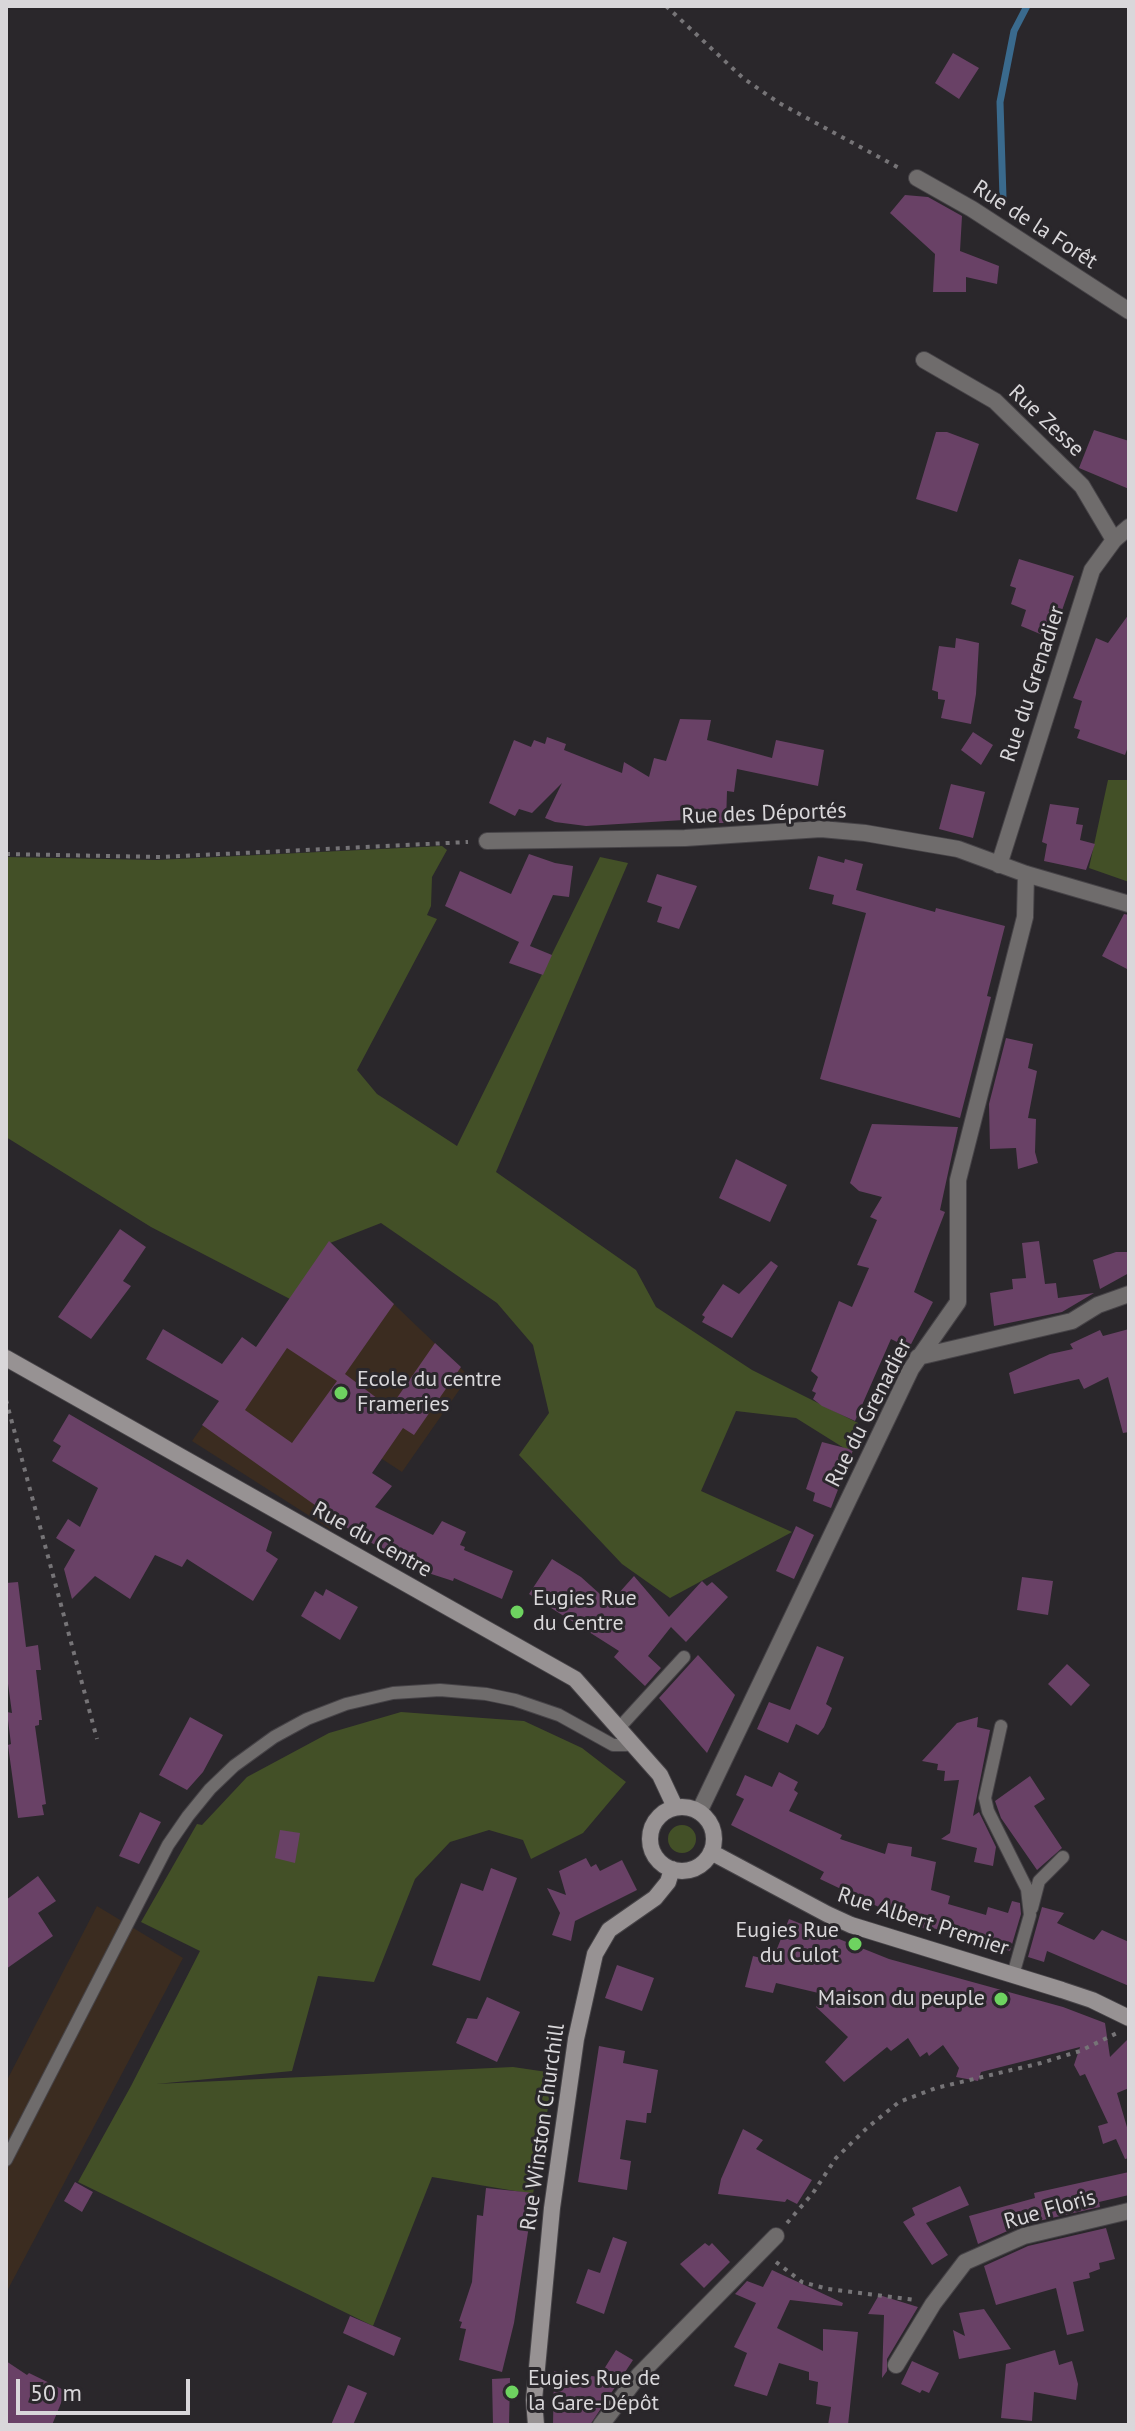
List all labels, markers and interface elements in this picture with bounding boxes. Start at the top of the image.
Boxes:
street label: Rue de la Forêt [968,175,1102,275]
street label: Rue Zesse [1003,379,1089,463]
street label: Rue du Grenadier [995,603,1071,765]
street label: Rue des Déportés [681,798,847,830]
street label: Rue du Grenadier [820,1334,918,1492]
place label: Ecole du centre Frameries [357,1367,502,1418]
marker: Ecole du centre Frameries [332,1384,350,1402]
street label: Rue du Centre [308,1496,436,1584]
place label: Eugies Rue du Centre [533,1586,637,1638]
marker: Eugies Rue du Centre [508,1603,526,1621]
street label: Rue Albert Premier [834,1882,1012,1962]
place label: Eugies Rue du Culot [735,1918,839,1970]
marker: Eugies Rue du Culot [846,1935,864,1953]
place label: Maison du peuple [818,1986,985,2012]
marker: Maison du peuple [992,1990,1010,2008]
street label: Rue Winston Churchill [515,2022,571,2232]
street label: Rue Floris [1001,2184,1099,2236]
scale bar [20,2363,194,2413]
place label: Eugies Rue de la Gare-Dépôt [528,2366,660,2418]
text: 50 m [30,2377,82,2408]
marker: Eugies Rue de la Gare-Dépôt [503,2383,521,2401]

